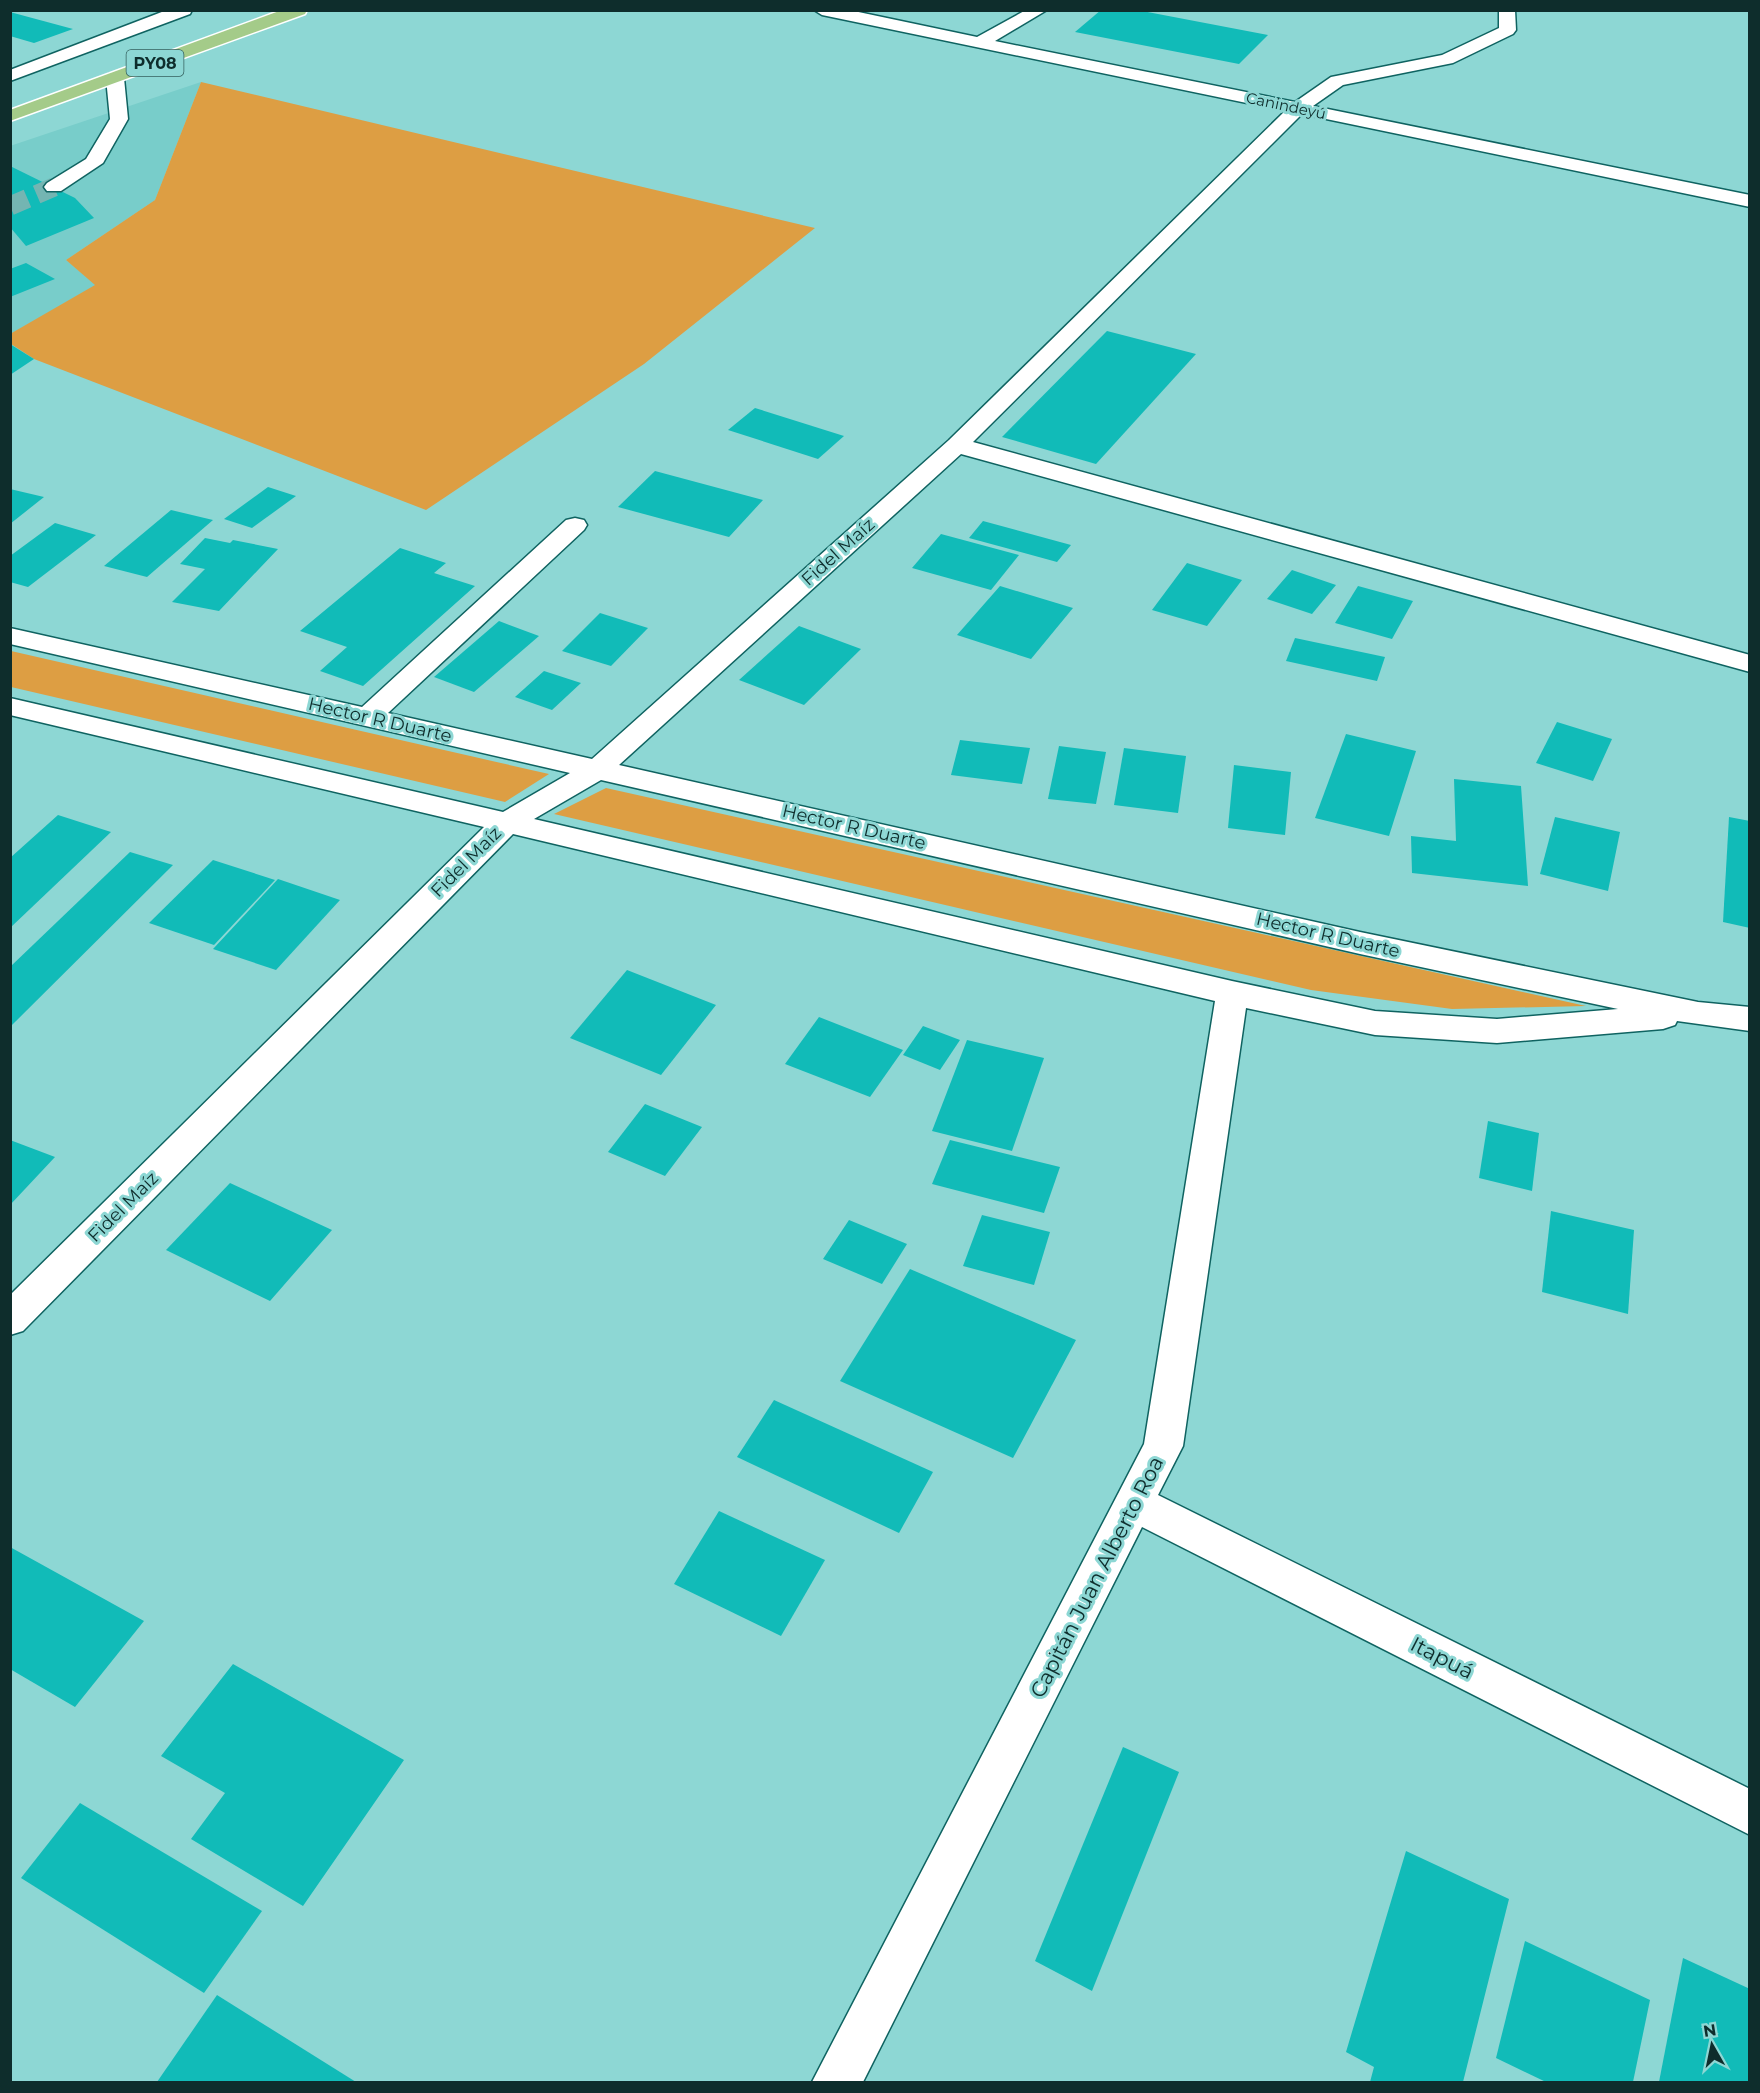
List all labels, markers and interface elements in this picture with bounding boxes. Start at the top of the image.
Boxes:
road number: PY08 [126,50,184,76]
street label: Canindeyú [1244,88,1328,123]
street label: Fidel Maíz [797,513,879,591]
street label: Hector R Duarte [306,693,454,747]
street label: Hector R Duarte [780,800,928,854]
street label: Fidel Maíz [426,822,506,902]
street label: Hector R Duarte [1254,908,1402,962]
street label: Fidel Maíz [83,1167,163,1247]
street label: Capitán Juan Alberto Roa [1025,1452,1168,1702]
street label: Itapuá [1406,1631,1478,1684]
north arrow [1682,2015,1742,2075]
text: N [1702,2020,1718,2041]

